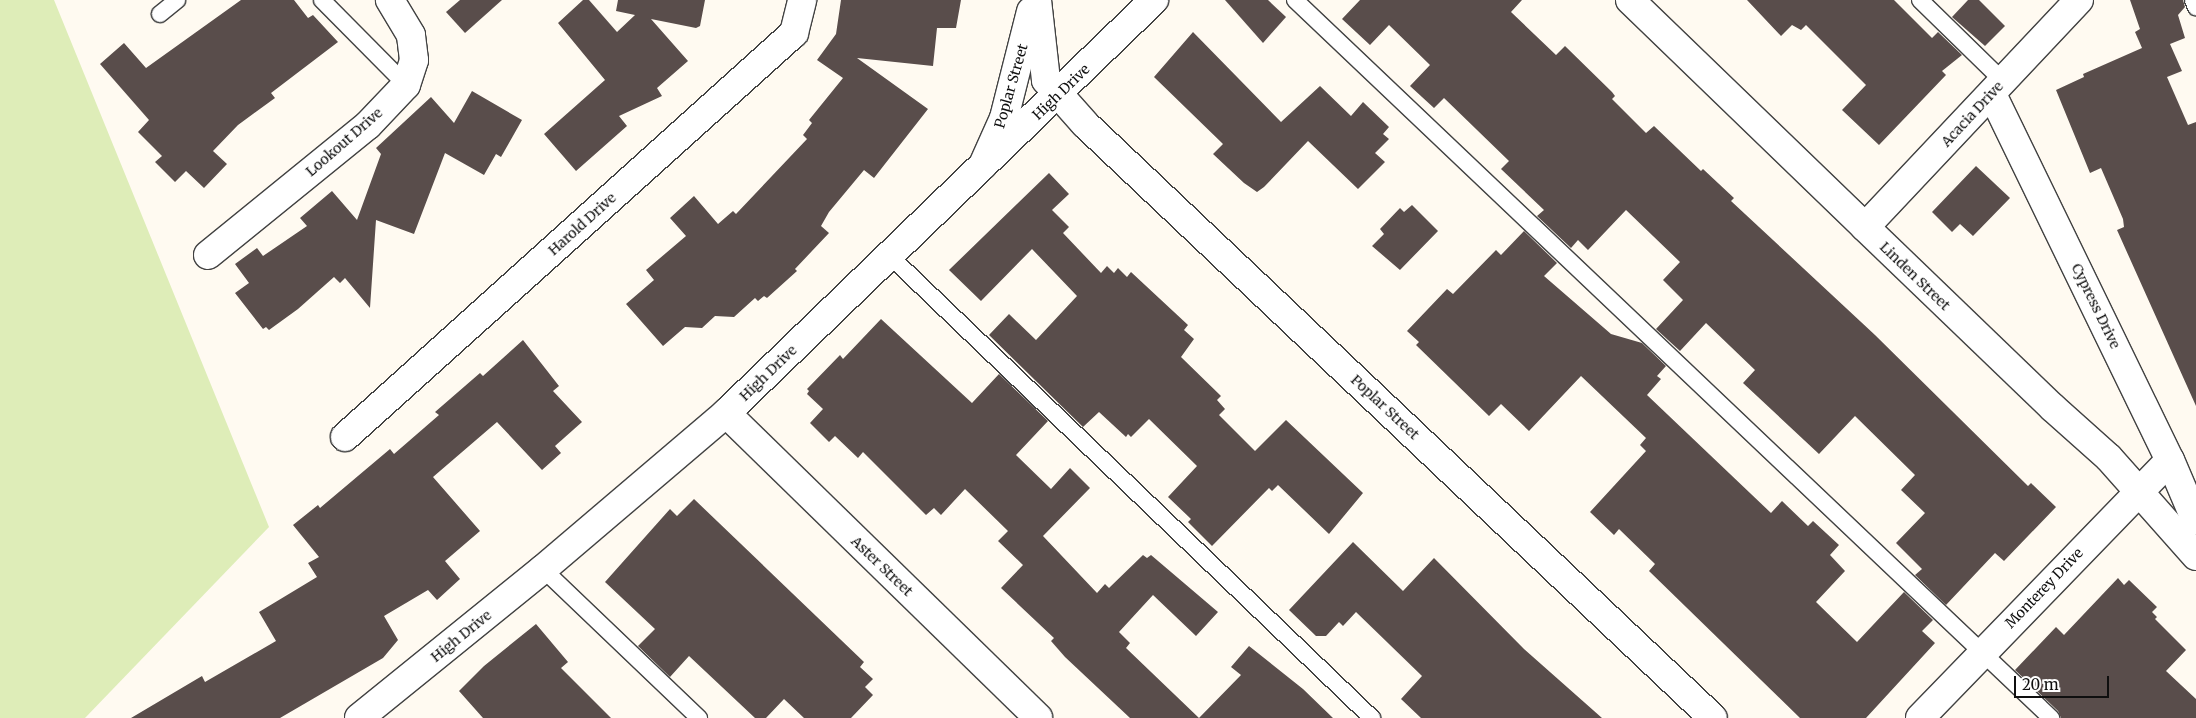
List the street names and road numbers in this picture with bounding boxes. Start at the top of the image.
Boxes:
street label: Poplar Street [991,42,1031,130]
street label: High Drive [1029,61,1093,123]
street label: Acacia Drive [1938,78,2006,150]
street label: Lookout Drive [302,104,386,180]
street label: Harold Drive [545,189,619,259]
street label: Linden Street [1876,238,1954,314]
street label: Cypress Drive [2068,261,2124,351]
street label: High Drive [736,342,800,404]
street label: Poplar Street [1347,371,1423,443]
street label: Aster Street [848,533,916,599]
street label: Monterey Drive [2002,545,2086,631]
street label: High Drive [427,607,495,665]

